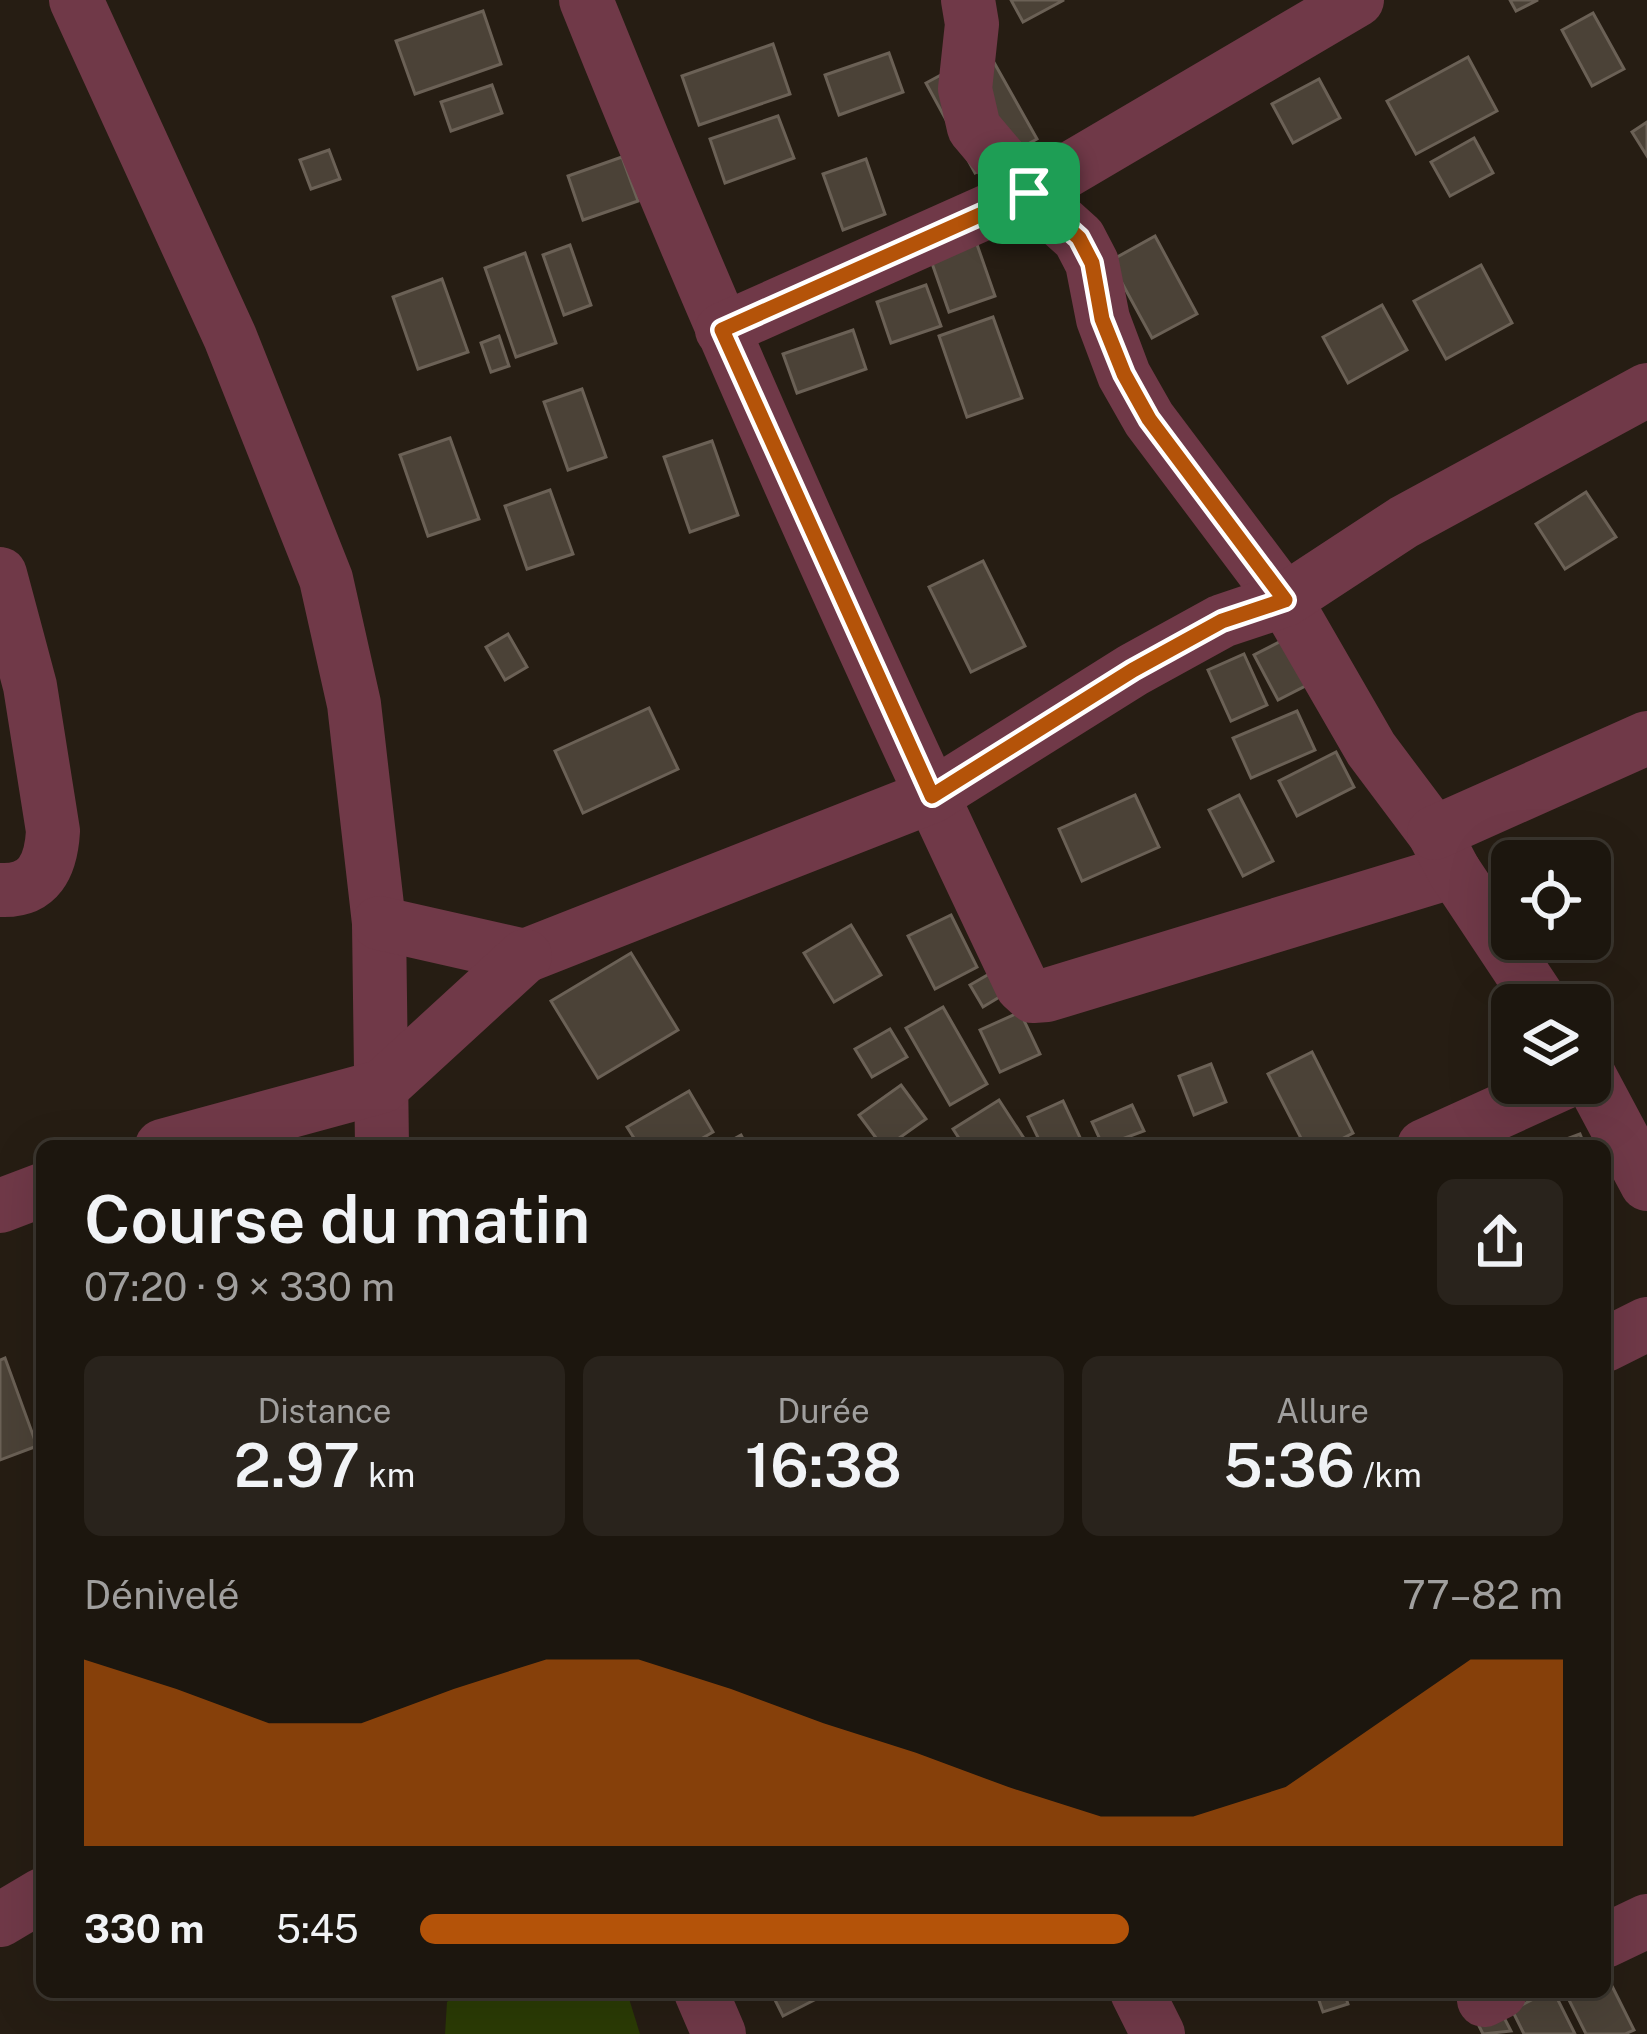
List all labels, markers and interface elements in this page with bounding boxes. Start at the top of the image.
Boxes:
pin [978,142,1080,244]
icon: arrive [996,160,1062,226]
map controls [1491,840,1611,1104]
button: locate [1491,840,1611,960]
button: layers [1491,984,1611,1104]
button: share [1437,1179,1563,1305]
text: Course du matin [84,1180,590,1258]
text: 07:20 · 9 × 330 m [84,1264,395,1310]
text: Distance [258,1392,391,1430]
text: Durée [777,1392,870,1430]
text: Allure [1276,1392,1369,1430]
text: 2.97 [234,1430,360,1501]
text: 16:38 [745,1430,902,1501]
text: 5:36 [1223,1430,1355,1501]
text: km [360,1456,415,1494]
text: /km [1355,1456,1422,1494]
text: Dénivelé [84,1572,240,1618]
text: 77–82 m [1402,1572,1563,1618]
text: 330 m [84,1906,204,1952]
text: 5:45 [276,1906,359,1952]

